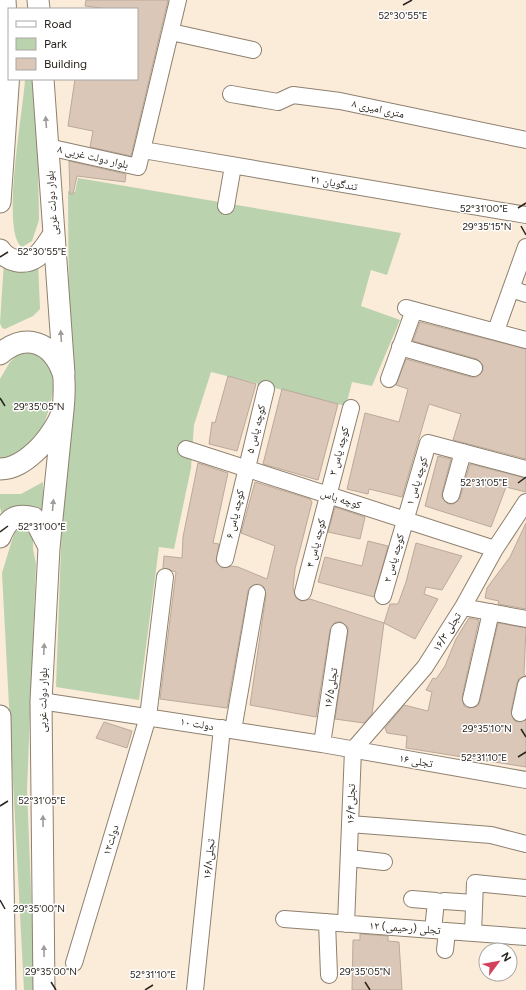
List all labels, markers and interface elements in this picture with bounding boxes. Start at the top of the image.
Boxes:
legend [8,8,138,80]
text: 52°30'55"E [378,9,428,22]
text: Road [44,17,72,31]
text: Park [44,37,67,51]
text: Building [44,57,87,71]
street label: ۸ متری امیری [351,97,405,121]
one-way arrow [43,116,50,128]
street label: بلوار دولت غربی ۸ [56,143,130,171]
street label: بلوار دولت غربی [43,170,61,236]
street label: ۲۱ تندگویان [309,172,359,194]
text: 52°31'00"E [460,202,508,215]
text: 29°35'15"N [463,220,511,233]
text: 52°30'55"E [17,245,67,258]
one-way arrow [57,330,64,342]
text: 29°35'05"N [13,400,65,413]
street label: کوچه یاس ۵ [244,403,268,455]
street label: کوچه یاس ۳ [326,425,352,477]
street label: کوچه یاس ۱ [404,455,431,507]
text: 52°31'05"E [460,476,508,489]
street label: کوچه یاس [319,486,363,512]
street label: کوچه یاس ۶ [223,488,247,540]
one-way arrow [50,499,57,511]
street label: کوچه یاس ۴ [304,517,328,569]
text: 52°31'00"E [18,520,66,533]
street label: کوچه یاس ۲ [381,532,407,584]
street label: ۱۶/۳ تجلی [430,610,464,654]
one-way arrow [41,642,47,655]
street label: تجلی۱۶/۵ [321,666,341,709]
street label: بلوار دولت غربی [36,668,50,732]
street label: ۱۰ دولت [179,715,215,733]
text: 29°35'10"N [462,722,512,735]
text: 52°31'10"E [461,751,507,764]
street label: ۱۶ تجلی [398,752,435,770]
street label: تجلی۱۶/۴ [344,783,358,824]
text: 52°31'05"E [18,794,66,807]
one-way arrow [39,815,46,827]
street label: ۱۲دولت [100,823,122,857]
street label: تجلی۱۶/۸ [200,837,218,880]
text: 29°35'00"N [13,902,65,915]
street label: ۱۲ تجلی (رحیمی) [369,919,442,937]
north arrow [478,942,518,982]
one-way arrow [41,944,47,957]
text: N [498,950,514,964]
text: 29°35'00"N [25,965,77,978]
text: 29°35'05"N [339,965,391,978]
text: 52°31'10"E [130,968,176,981]

